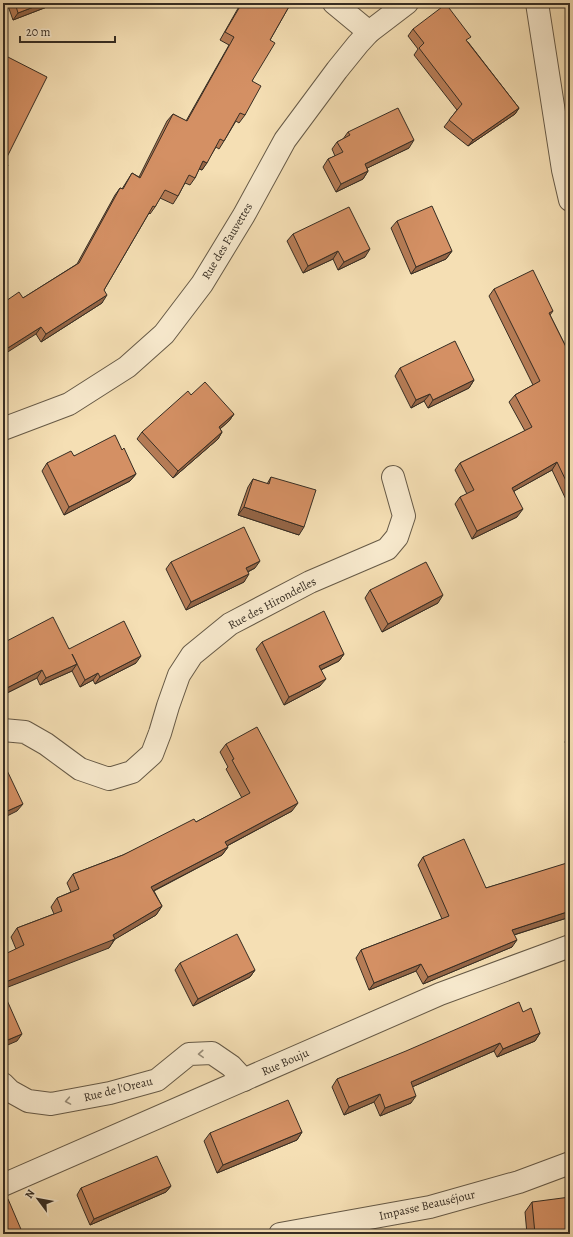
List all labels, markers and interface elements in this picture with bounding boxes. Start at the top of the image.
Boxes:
scale bar [20,18,115,44]
text: 20 m [26,24,50,40]
street label: Rue des Fauvettes [198,200,256,282]
street label: Rue des Hirondelles [225,573,319,633]
street label: Rue Bouju [259,1044,312,1080]
one-way arrow [198,1049,204,1058]
street label: Rue de l'Oreau [82,1073,155,1105]
one-way arrow [65,1096,71,1104]
north arrow [18,1179,58,1219]
street label: Impasse Beauséjour [377,1186,477,1224]
text: N [21,1187,38,1201]

